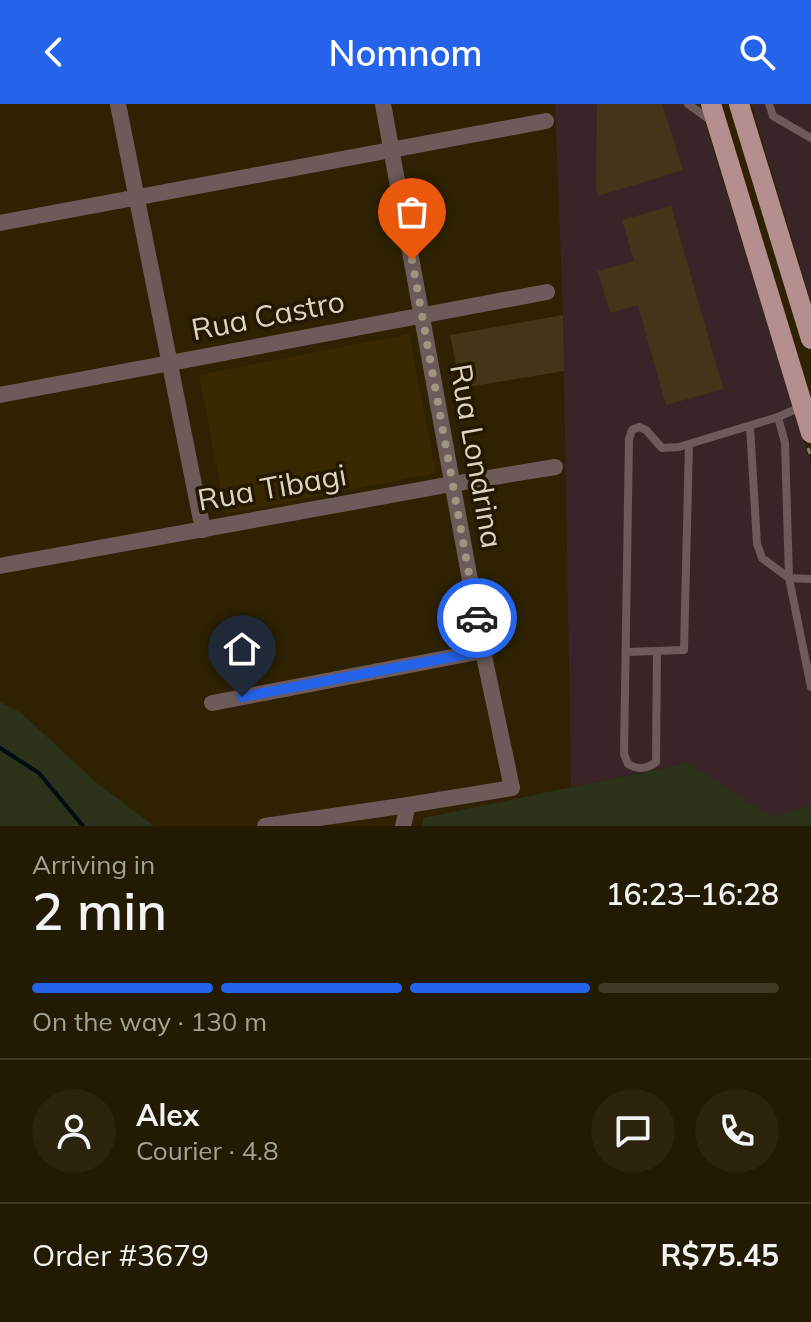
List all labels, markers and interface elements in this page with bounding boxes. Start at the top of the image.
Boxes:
icon: back [32,30,76,74]
text: Nomnom [328,30,483,75]
icon: search [735,30,779,74]
pin [378,178,446,260]
icon: bag [390,190,434,234]
street label: Rua Castro [188,282,348,348]
street label: Rua Londrina [442,361,512,551]
street label: Rua Tibagi [194,455,349,519]
courier [437,578,517,658]
icon: car [455,596,499,640]
pin [208,615,276,697]
icon: home [220,627,264,671]
text: Arriving in [32,848,155,881]
text: 16:23–16:28 [606,875,779,913]
text: 2 min [32,878,167,943]
text: On the way · 130 m [32,1005,267,1038]
button: person [32,1089,116,1173]
button: chat [591,1089,675,1173]
button: phone [695,1089,779,1173]
text: Alex [136,1096,199,1134]
text: Courier · 4.8 [136,1134,279,1167]
text: Order #3679 [32,1236,209,1274]
text: R$75.45 [661,1236,779,1274]

